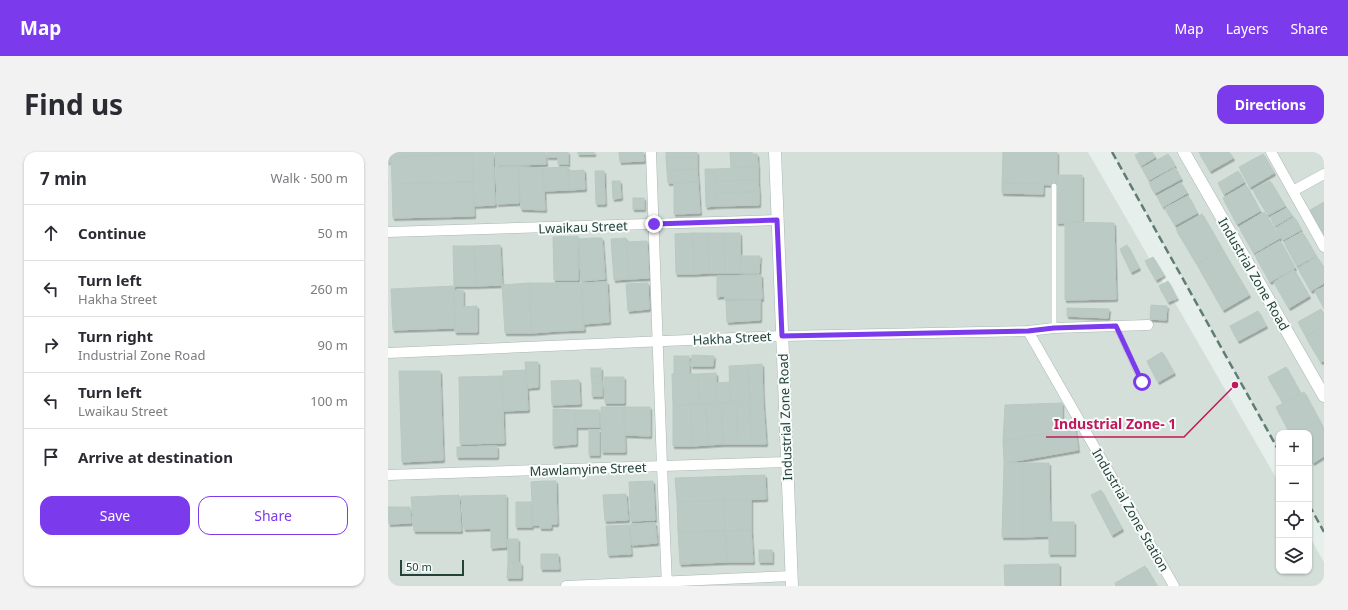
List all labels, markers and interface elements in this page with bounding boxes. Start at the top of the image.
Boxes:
text: Map [20,15,61,41]
text: Map [1175,19,1204,38]
text: Layers [1226,19,1268,38]
text: Share [1290,19,1328,38]
text: Find us [24,85,123,123]
button: Directions [1217,85,1324,124]
text: 7 min [40,167,87,190]
text: Walk · 500 m [270,169,348,187]
street label: Industrial Zone Road [1214,214,1294,334]
route end [645,215,663,233]
street label: Lwaikau Street [538,216,628,238]
icon: ahead [40,222,62,244]
text: Continue [78,223,146,243]
text: 50 m [318,224,348,242]
text: Turn left [78,270,142,290]
icon: left [40,278,62,300]
text: 260 m [310,280,348,298]
text: Hakha Street [78,290,157,308]
text: Turn right [78,326,153,346]
street label: Hakha Street [692,327,772,349]
icon: right [40,334,62,356]
text: 90 m [318,336,348,354]
text: Industrial Zone Road [78,346,205,364]
street label: Industrial Zone Road [774,353,796,481]
route start [1133,373,1151,391]
text: Turn left [78,382,142,402]
icon: left [40,390,62,412]
text: 100 m [310,392,348,410]
text: Lwaikau Street [78,402,168,420]
callout: Industrial Zone- 1 [1046,411,1184,437]
text: Industrial Zone- 1 [1054,414,1176,433]
map controls [1276,430,1312,574]
button: + [1276,430,1312,466]
street label: Industrial Zone Station [1088,445,1174,575]
icon: arrive [40,446,62,468]
text: Arrive at destination [78,447,233,467]
street label: Mawlamyine Street [529,458,647,480]
button: − [1276,466,1312,502]
button: Save [40,496,190,535]
button: Share [198,496,348,535]
button: locate [1276,502,1312,538]
button: layers [1276,538,1312,574]
scale bar [400,558,464,577]
text: 50 m [406,559,432,574]

